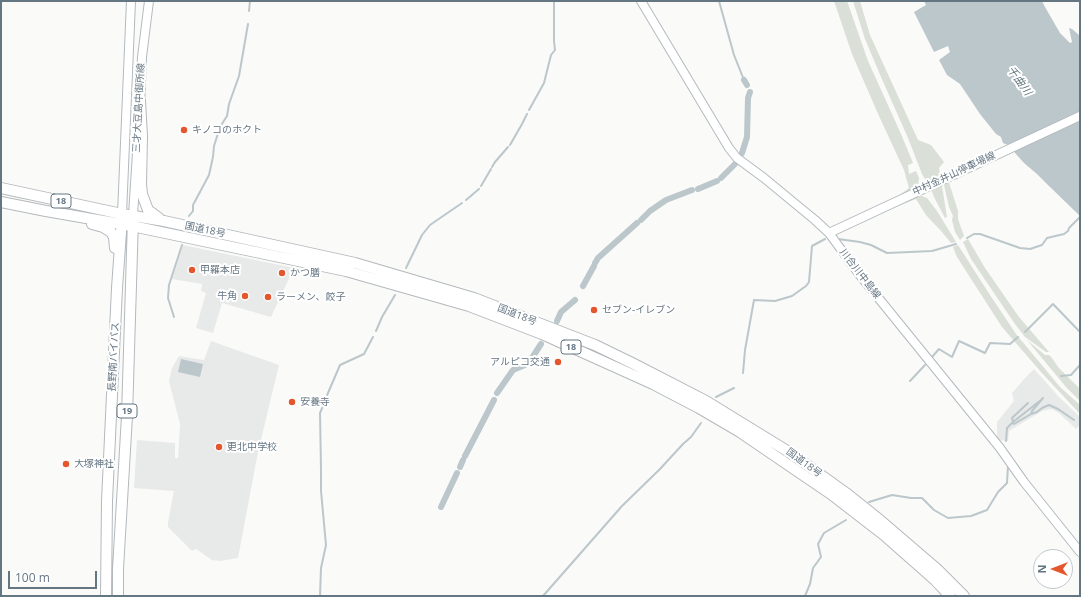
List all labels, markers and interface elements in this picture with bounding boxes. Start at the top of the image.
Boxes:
street label: 三才大豆島中御所線 [131,63,147,153]
water label: 千曲川 [1004,64,1034,98]
place label: キノコのホクト [192,124,262,136]
marker: キノコのホクト [179,125,189,135]
street label: 中村金井山停車場線 [911,150,997,198]
road number: 18 [51,194,71,208]
street label: 国道18号 [183,220,227,240]
street label: 川合川中島線 [837,247,883,301]
place label: 甲羅本店 [200,264,240,276]
marker: 甲羅本店 [187,265,197,275]
place label: かつ膳 [290,267,320,279]
marker: かつ膳 [277,268,287,278]
place label: 牛角 [217,290,237,302]
marker: 牛角 [240,291,250,301]
place label: ラーメン、餃子 [276,291,345,303]
marker: ラーメン、餃子 [263,292,273,302]
street label: 国道18号 [496,302,538,328]
place label: セブン-イレブン [602,304,675,316]
marker: セブン-イレブン [589,305,599,315]
street label: 長野南バイパス [106,322,122,392]
road number: 18 [561,340,581,354]
place label: アルピコ交通 [490,356,550,368]
marker: アルピコ交通 [553,357,563,367]
place label: 安養寺 [300,396,330,408]
marker: 安養寺 [287,397,297,407]
road number: 19 [117,404,137,418]
place label: 更北中学校 [227,441,277,453]
marker: 更北中学校 [214,442,224,452]
street label: 国道18号 [784,446,824,480]
place label: 大塚神社 [74,458,114,470]
marker: 大塚神社 [61,459,71,469]
north arrow [1033,549,1073,589]
scale bar [10,563,99,589]
text: N [1034,565,1049,573]
text: 100 m [15,569,50,586]

